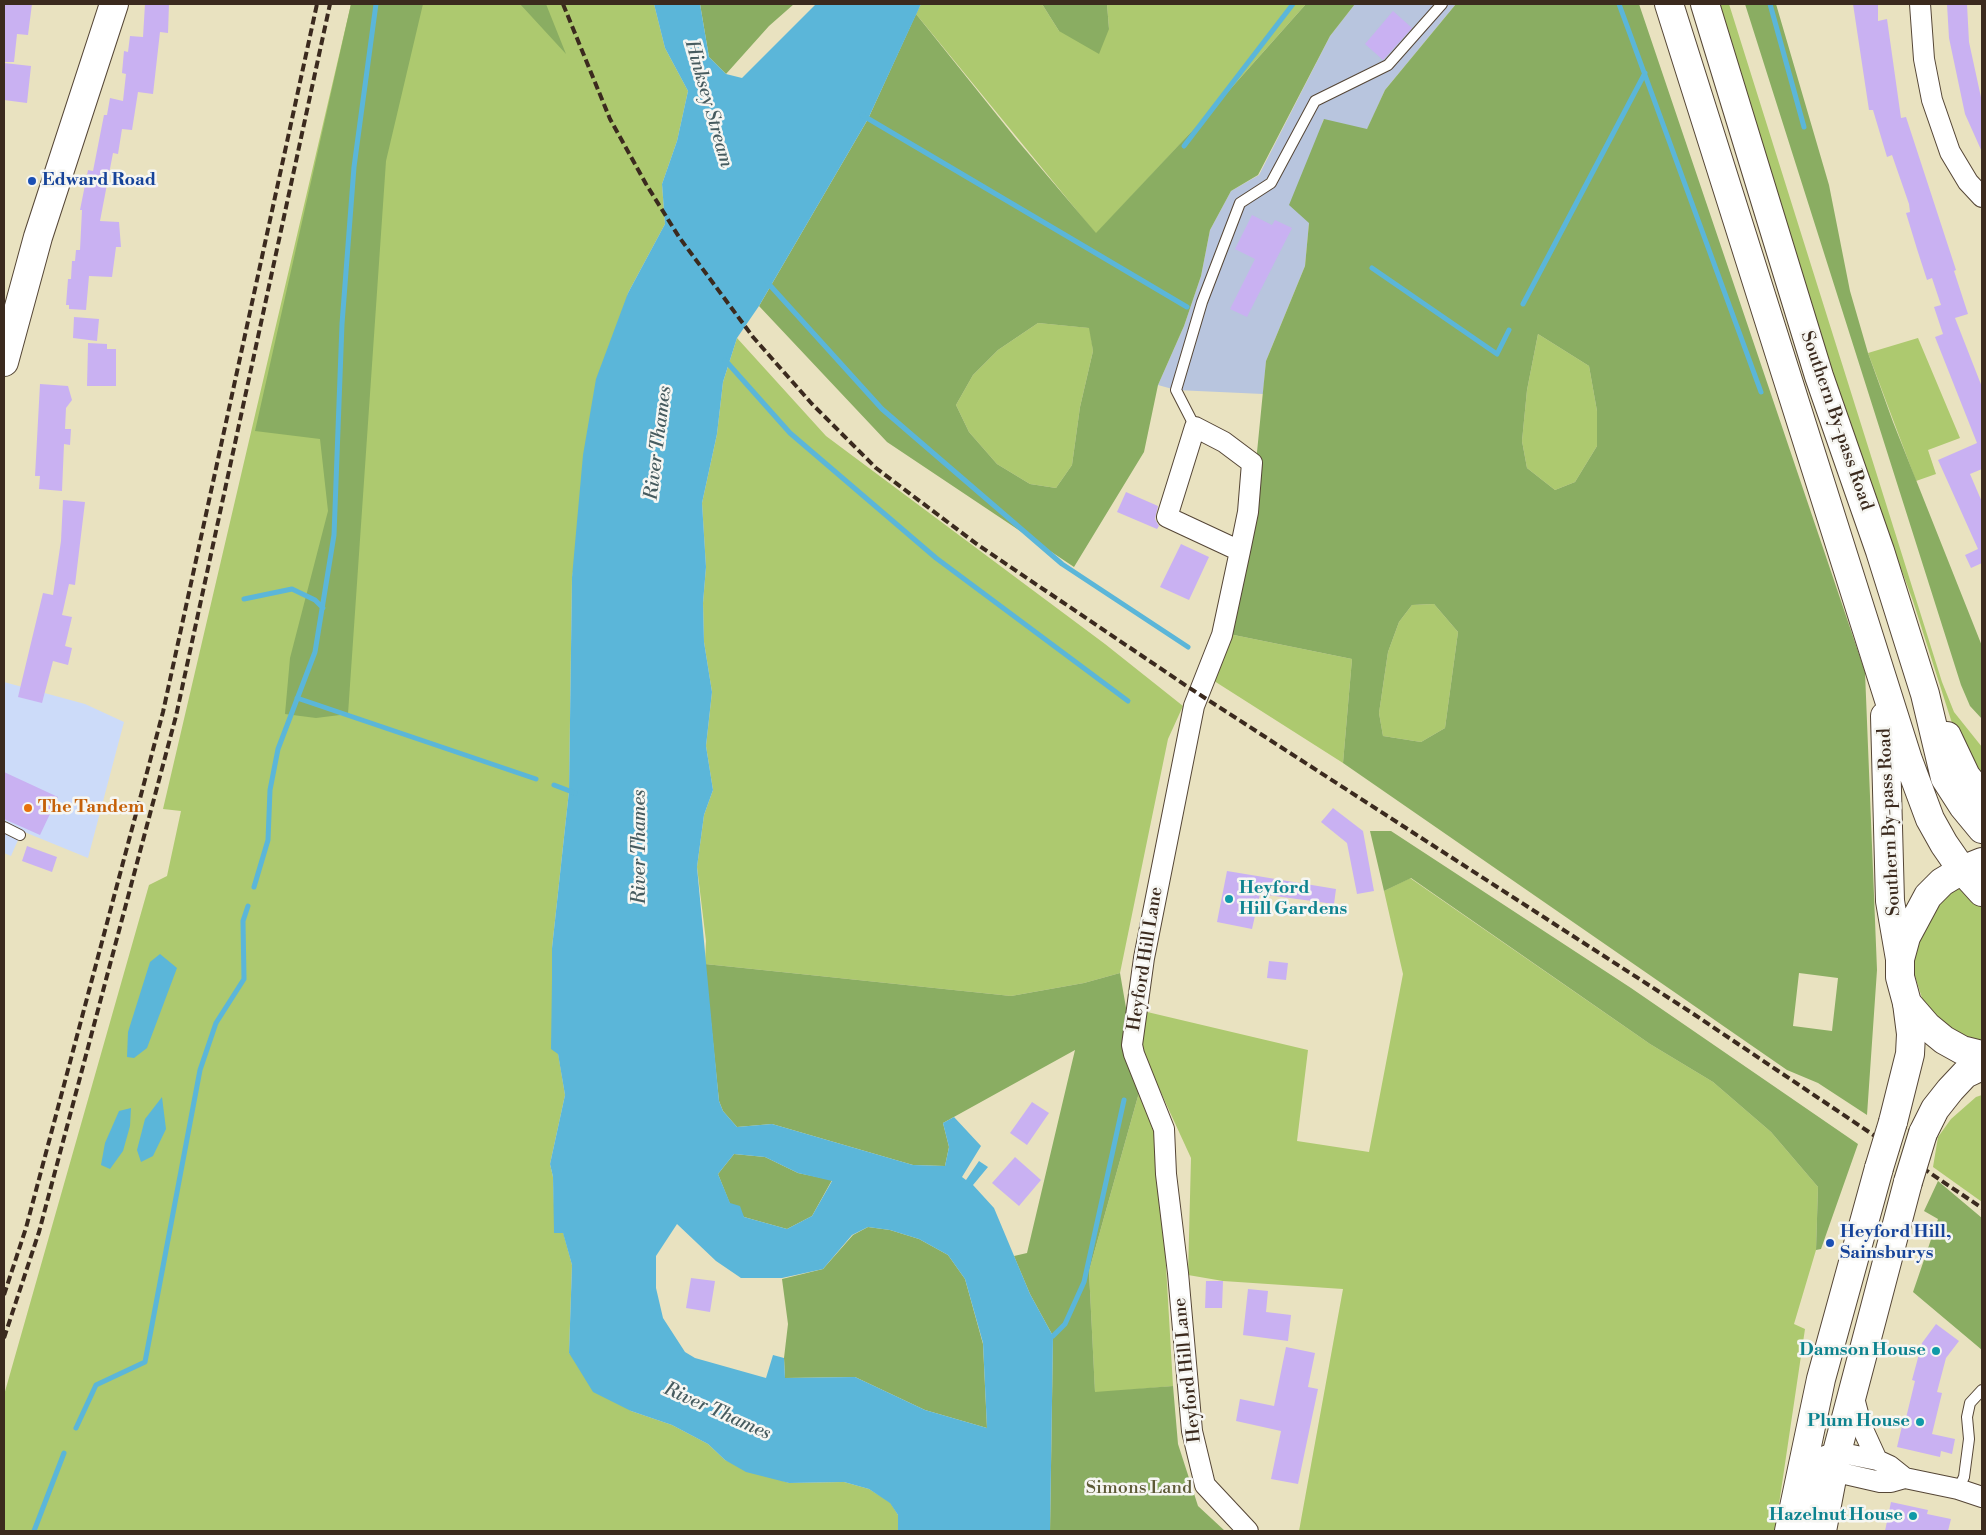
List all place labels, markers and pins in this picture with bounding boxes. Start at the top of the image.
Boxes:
place label: Edward Road [42,170,156,192]
marker: Edward Road [26,175,38,187]
place label: The Tandem [38,797,144,819]
marker: The Tandem [22,802,34,814]
place label: Heyford Hill Gardens [1239,878,1347,921]
marker: Heyford Hill Gardens [1223,893,1235,905]
place label: Heyford Hill, Sainsburys [1840,1222,1952,1264]
marker: Heyford Hill, Sainsburys [1824,1237,1836,1249]
place label: Damson House [1799,1340,1926,1362]
marker: Damson House [1930,1345,1942,1357]
place label: Plum House [1807,1411,1910,1433]
marker: Plum House [1914,1416,1926,1428]
place label: Hazelnut House [1769,1505,1903,1527]
marker: Hazelnut House [1907,1510,1919,1522]

